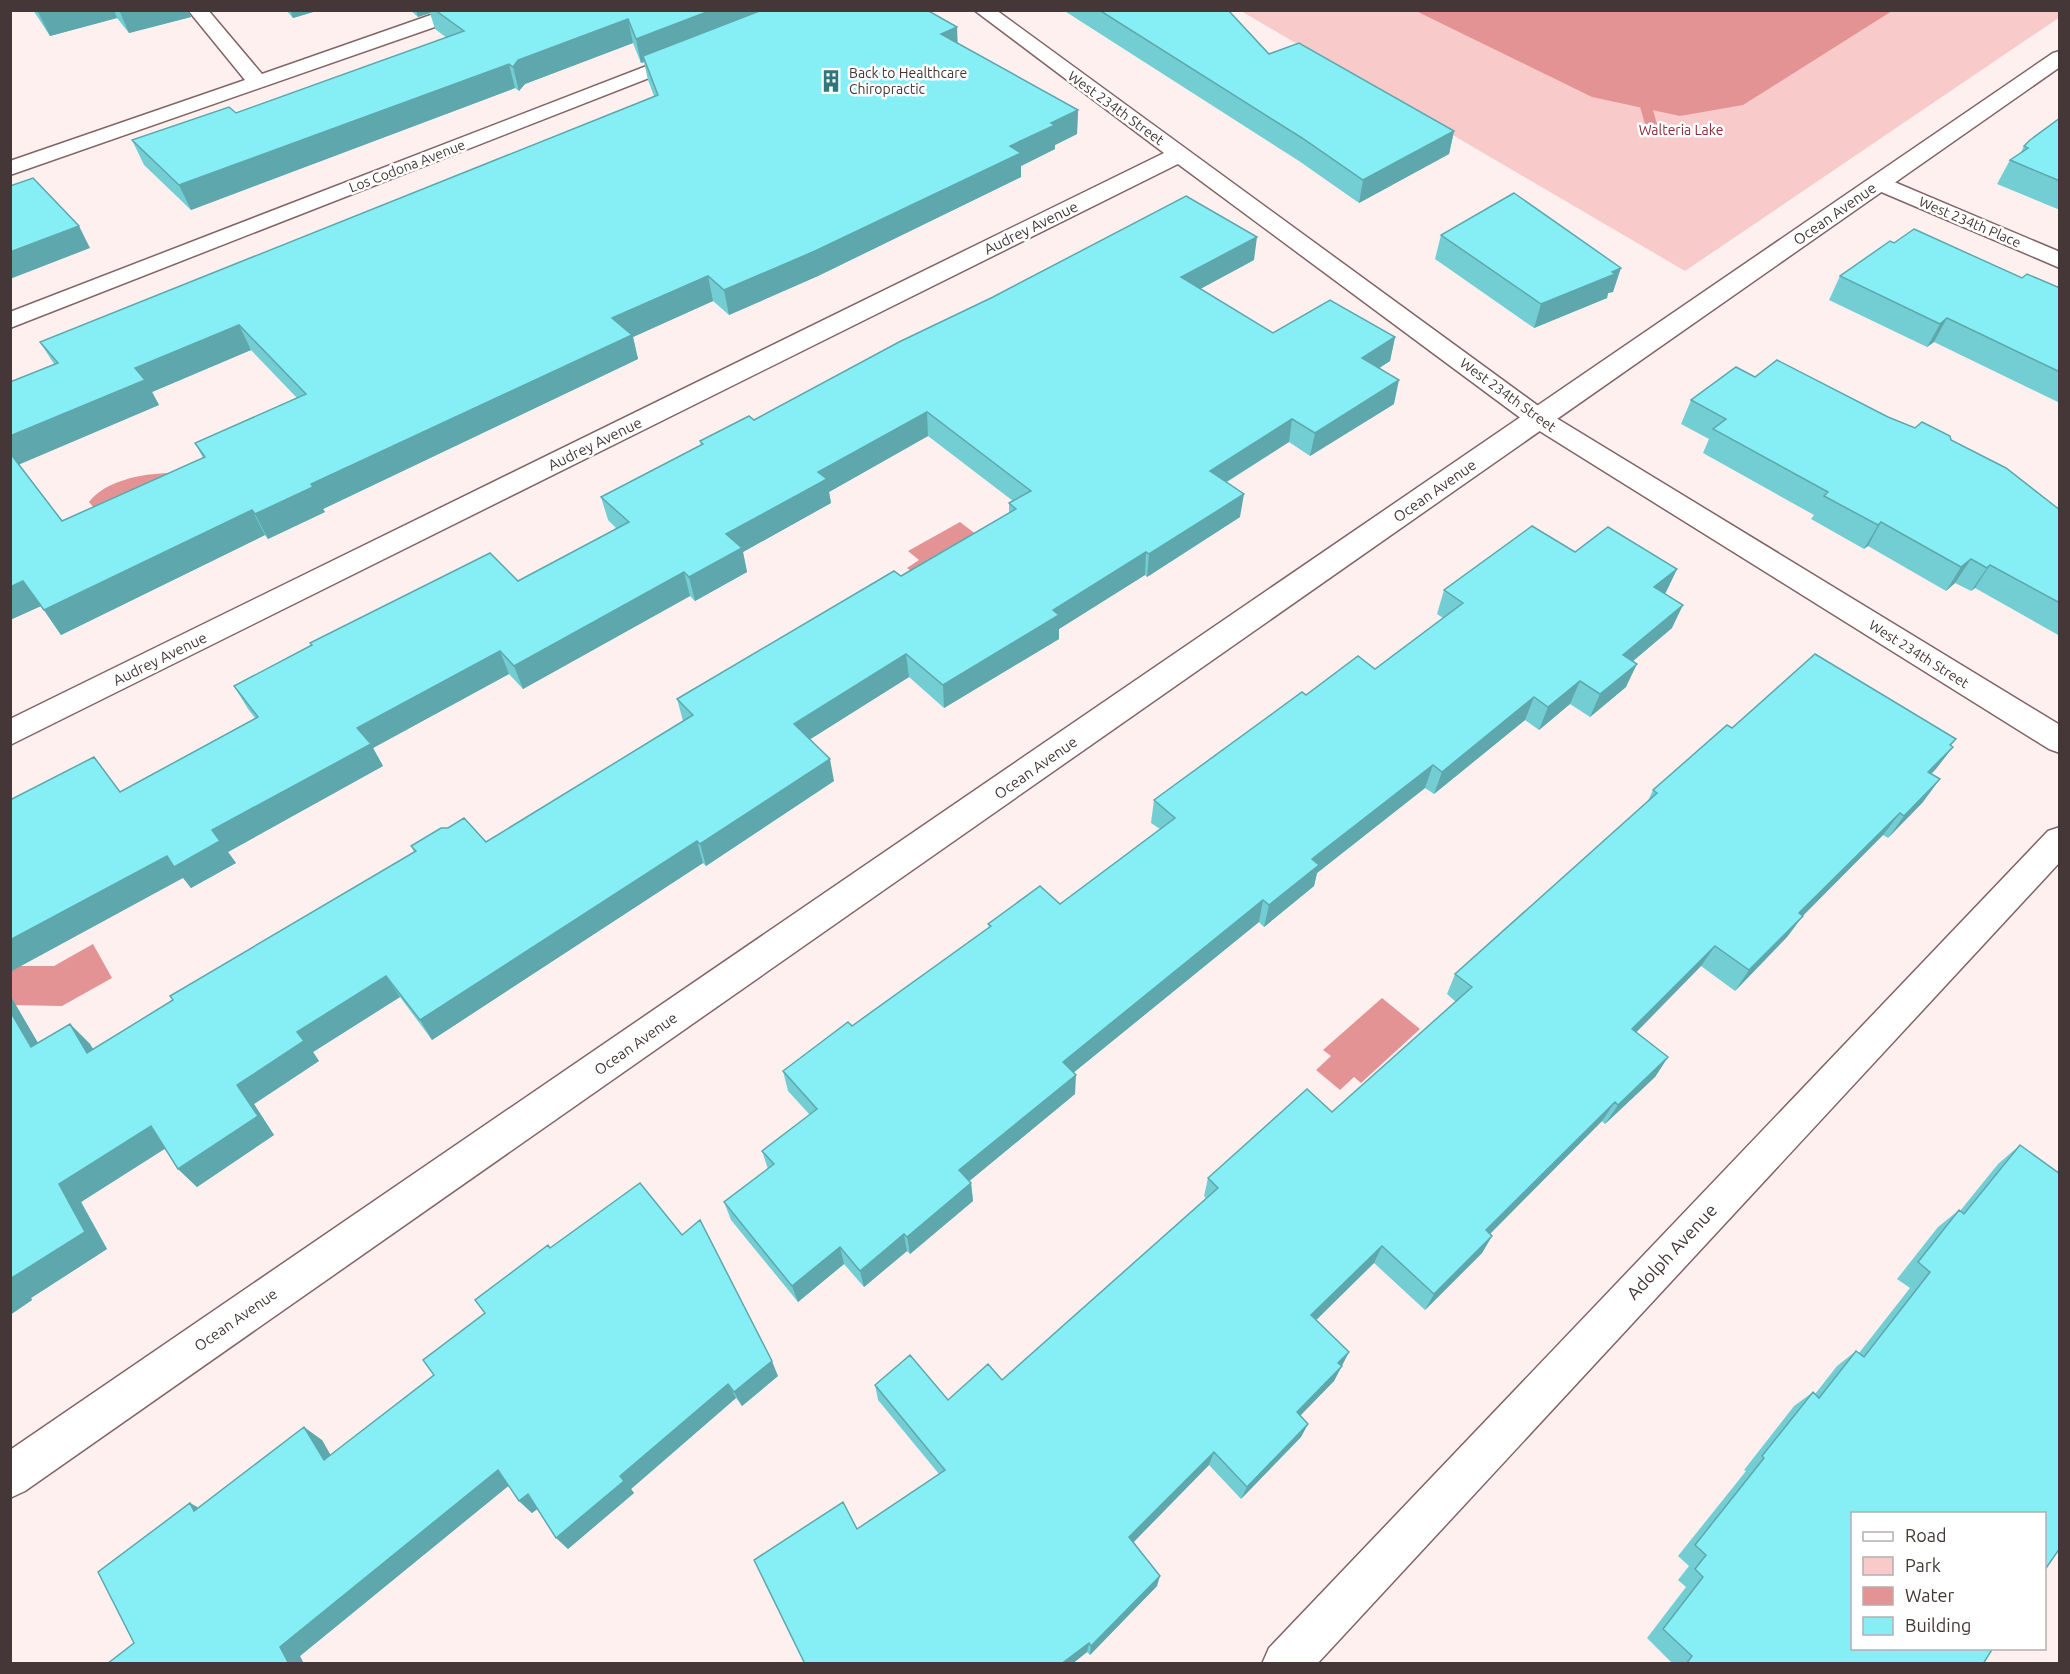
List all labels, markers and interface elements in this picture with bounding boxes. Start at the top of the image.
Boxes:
place label: Back to Healthcare Chiropractic [849,65,967,97]
building icon: Back to Healthcare Chiropractic [818,68,844,94]
street label: West 234th Street [1065,68,1168,148]
park label: Walteria Lake [1639,122,1723,138]
street label: Los Codona Avenue [347,136,467,196]
street label: Ocean Avenue [1790,179,1879,248]
street label: West 234th Place [1917,193,2023,251]
street label: Audrey Avenue [981,197,1080,258]
street label: West 234th Street [1457,355,1560,435]
street label: Audrey Avenue [545,413,644,474]
street label: Ocean Avenue [1390,456,1479,525]
street label: West 234th Street [1866,617,1972,691]
street label: Audrey Avenue [110,628,209,689]
street label: Ocean Avenue [991,733,1080,802]
street label: Ocean Avenue [591,1009,680,1078]
street label: Adolph Avenue [1622,1200,1721,1303]
street label: Ocean Avenue [191,1285,280,1354]
legend [1851,1512,2046,1650]
text: Road [1905,1525,1947,1545]
text: Park [1905,1555,1941,1575]
text: Water [1905,1585,1955,1605]
text: Building [1905,1615,1971,1635]

